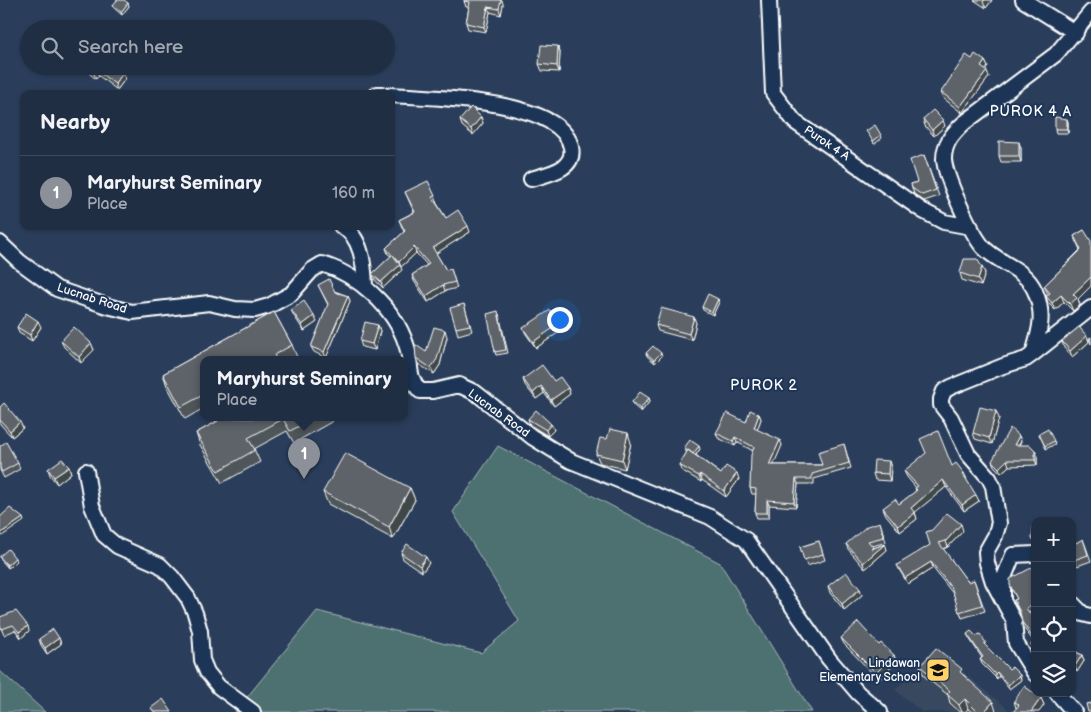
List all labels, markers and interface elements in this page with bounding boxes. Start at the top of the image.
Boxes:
search box [20,20,395,75]
icon: search [38,34,66,62]
text: Search here [78,36,183,59]
district label: PUROK 4 A [990,103,1072,120]
text: Nearby [40,110,110,135]
street label: Purok 4 A [801,123,853,165]
text: Maryhurst Seminary [87,172,262,195]
text: 1 [53,184,59,203]
text: 160 m [332,184,375,203]
text: Place [87,195,128,214]
street label: Lucnab Road [55,280,129,317]
your location [547,307,573,333]
popup [200,356,408,421]
text: Maryhurst Seminary [217,368,391,391]
district label: PUROK 2 [730,377,798,394]
street label: Lucnab Road [465,386,533,441]
text: Place [217,391,257,410]
pin: 1 [288,438,320,479]
map controls [1031,517,1076,697]
button: + [1031,517,1076,562]
button: − [1031,562,1076,607]
button: locate [1031,607,1076,652]
button: layers [1031,652,1076,697]
place label: Lindawan Elementary School [819,656,920,685]
school or university icon: Lindawan Elementary School [925,657,951,683]

